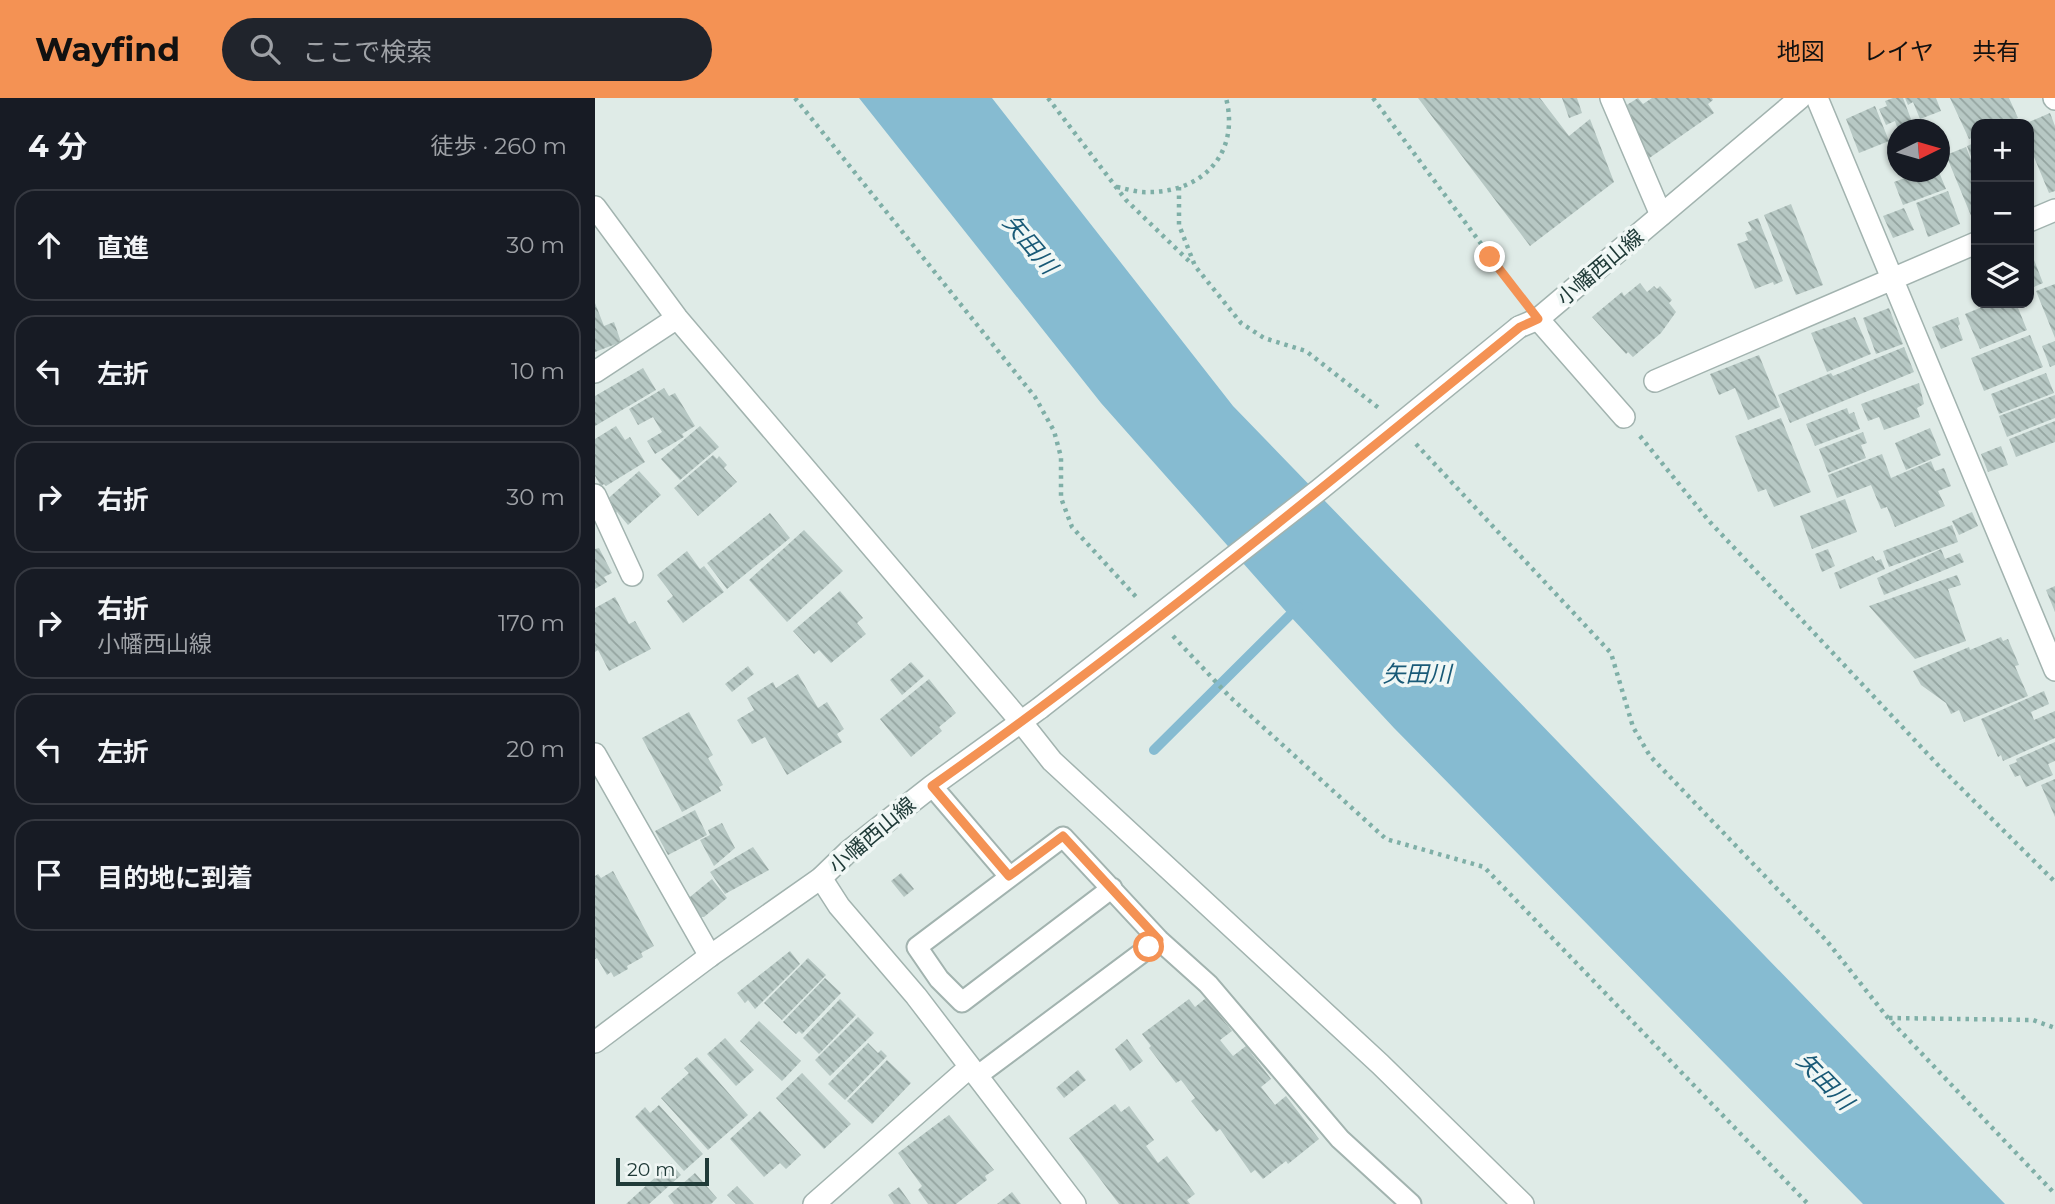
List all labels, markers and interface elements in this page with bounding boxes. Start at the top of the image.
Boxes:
search box [222,18,712,81]
text: Wayfind [35,29,180,69]
icon: search [246,30,284,68]
text: ここで検索 [302,36,432,68]
text: 地図 [1777,37,1825,66]
text: レイヤ [1863,37,1934,66]
text: 共有 [1972,37,2020,66]
north arrow [1887,119,1950,182]
map controls [1971,119,2034,308]
button: + [1971,119,2034,182]
text: 4 分 [28,128,87,165]
text: 徒歩 · 260 m [430,132,567,160]
button: − [1971,182,2034,245]
water label: 矢田川 [997,209,1065,282]
street label: 小幡西山線 [1552,224,1648,310]
icon: ahead [30,226,68,264]
text: 30 m [506,231,565,259]
text: 直進 [97,232,149,264]
route end [1474,241,1505,272]
button: layers [1971,245,2034,308]
icon: left [30,352,68,390]
text: 10 m [511,357,565,385]
text: 左折 [97,358,149,390]
icon: right [30,478,68,516]
text: 30 m [506,483,565,511]
text: 右折 [97,484,149,516]
text: 右折 [97,593,149,625]
icon: right [30,604,68,642]
text: 170 m [498,609,565,637]
text: 小幡西山線 [97,630,212,658]
water label: 矢田川 [1383,660,1455,688]
icon: left [30,730,68,768]
text: 20 m [506,735,565,763]
text: 左折 [97,736,149,768]
street label: 小幡西山線 [824,792,920,878]
icon: arrive [30,856,68,894]
text: 目的地に到着 [97,862,253,894]
route start [1133,931,1164,962]
water label: 矢田川 [1791,1046,1861,1118]
scale bar [616,1155,709,1187]
text: 20 m [627,1158,675,1181]

